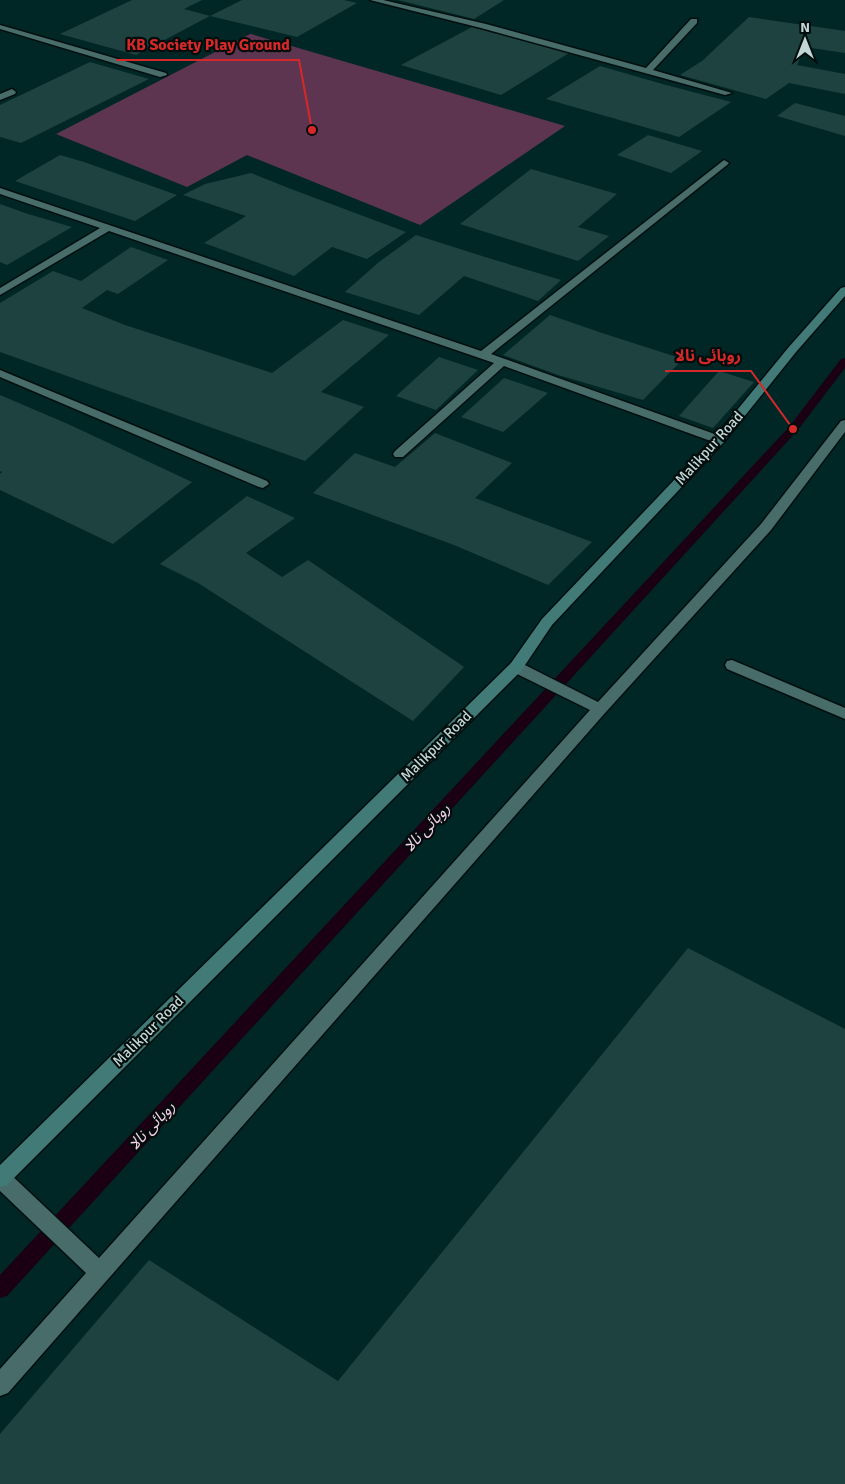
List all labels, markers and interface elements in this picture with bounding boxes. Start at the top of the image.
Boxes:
north arrow [780,15,830,65]
text: N [800,19,810,36]
callout: KB Society Play Ground [116,29,299,60]
text: KB Society Play Ground [126,35,290,55]
callout: روہائی نالا [665,340,751,371]
text: روہائی نالا [675,346,741,366]
street label: Malikpur Road [671,407,747,488]
street label: Malikpur Road [397,707,475,785]
water label: روہائی نالا [399,799,455,856]
street label: Malikpur Road [109,992,187,1070]
water label: روہائی نالا [124,1097,180,1154]

